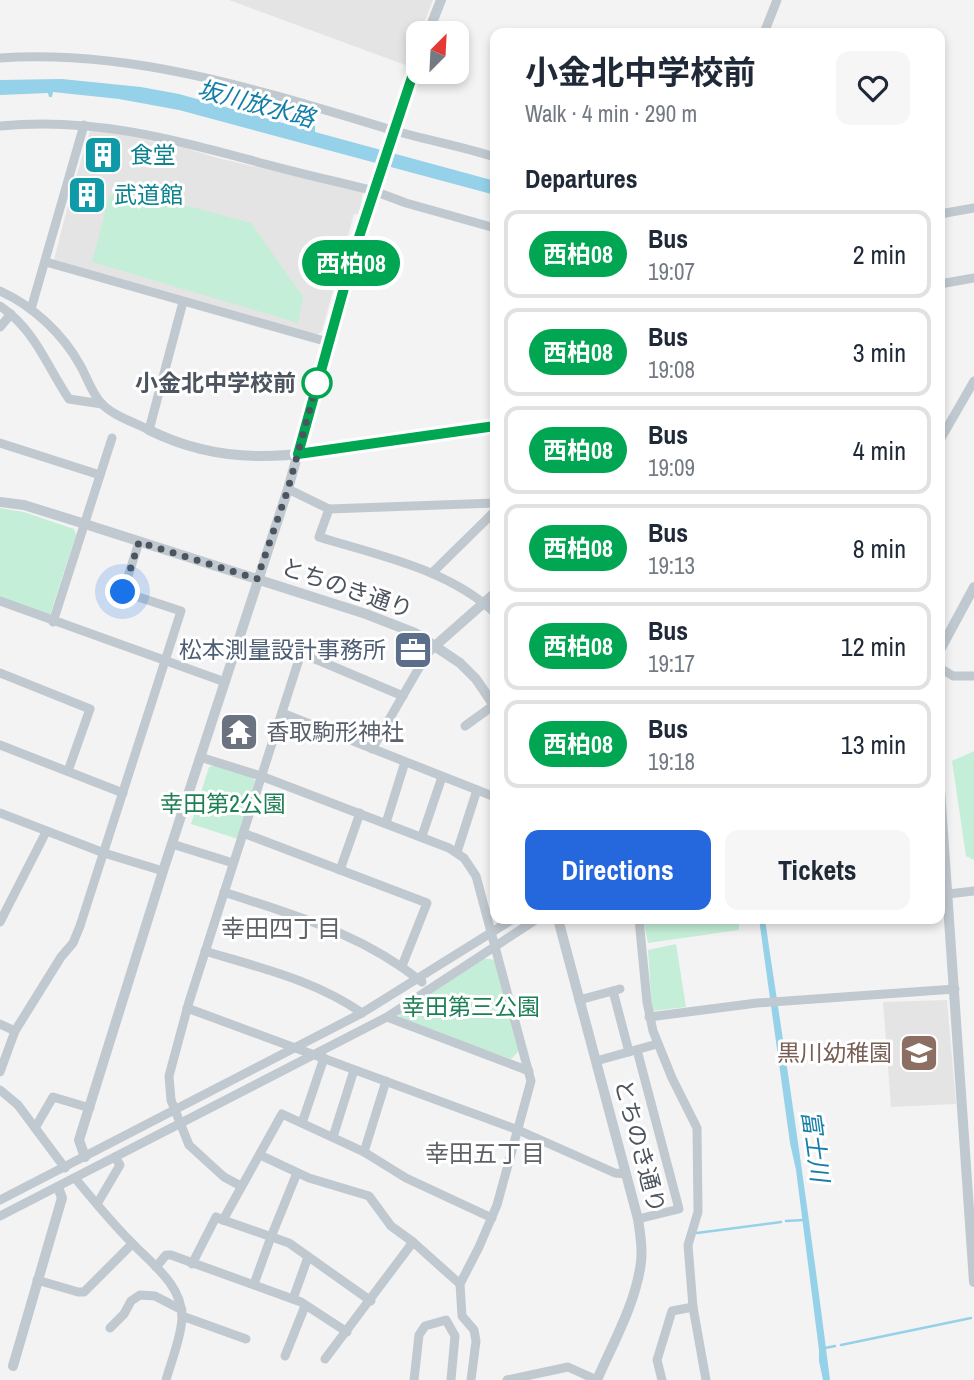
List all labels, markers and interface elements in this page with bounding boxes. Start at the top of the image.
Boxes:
north arrow [406,21,469,84]
map controls [406,21,469,84]
text: 小金北中学校前 [525,50,756,94]
button: heart [836,51,910,125]
water label: 坂川放水路 [194,72,320,135]
text: Walk · 4 min · 290 m [525,98,697,129]
building icon: 食堂 [82,134,124,176]
place label: 食堂 [130,139,176,170]
text: Departures [525,161,638,196]
building icon: 武道館 [66,174,108,216]
place label: 武道館 [114,179,183,210]
text: Bus [648,221,688,256]
text: 2 min [853,237,906,272]
text: 西柏08 [543,238,613,270]
line badge: 西柏08 [302,240,400,286]
text: 西柏08 [316,247,386,279]
text: 19:07 [648,256,695,287]
text: Bus [648,319,688,354]
text: 3 min [853,335,906,370]
text: 西柏08 [543,336,613,368]
text: 19:08 [648,354,695,385]
place label: 小金北中学校前 [135,367,296,398]
marker: 小金北中学校前 [302,368,332,398]
text: Bus [648,417,688,452]
text: 4 min [853,433,906,468]
text: 西柏08 [543,434,613,466]
text: 19:09 [648,452,695,483]
text: Bus [648,515,688,550]
text: 8 min [853,531,906,566]
text: 西柏08 [543,532,613,564]
text: 19:13 [648,550,695,581]
street label: とちのき通り [277,551,417,625]
your location [105,574,140,609]
text: Bus [648,613,688,648]
office icon: 松本測量設計事務所 [392,629,434,671]
text: 12 min [841,629,906,664]
text: 西柏08 [543,630,613,662]
place label: 松本測量設計事務所 [179,634,386,665]
text: 19:17 [648,648,695,679]
temple icon: 香取駒形神社 [218,711,260,753]
text: Bus [648,711,688,746]
place label: 香取駒形神社 [266,716,404,747]
text: 13 min [841,727,906,762]
text: 西柏08 [543,728,613,760]
text: 19:18 [648,746,695,777]
park label: 幸田第2公園 [160,788,286,819]
button: Directions [525,830,711,910]
button: Tickets [725,830,910,910]
district label: 幸田四丁目 [221,912,341,944]
park label: 幸田第三公園 [402,991,540,1022]
school or university icon: 黒川幼稚園 [898,1032,940,1074]
place label: 黒川幼稚園 [777,1037,892,1068]
street label: とちのき通り [608,1076,673,1216]
water label: 富士川 [795,1108,837,1187]
district label: 幸田五丁目 [425,1137,545,1169]

